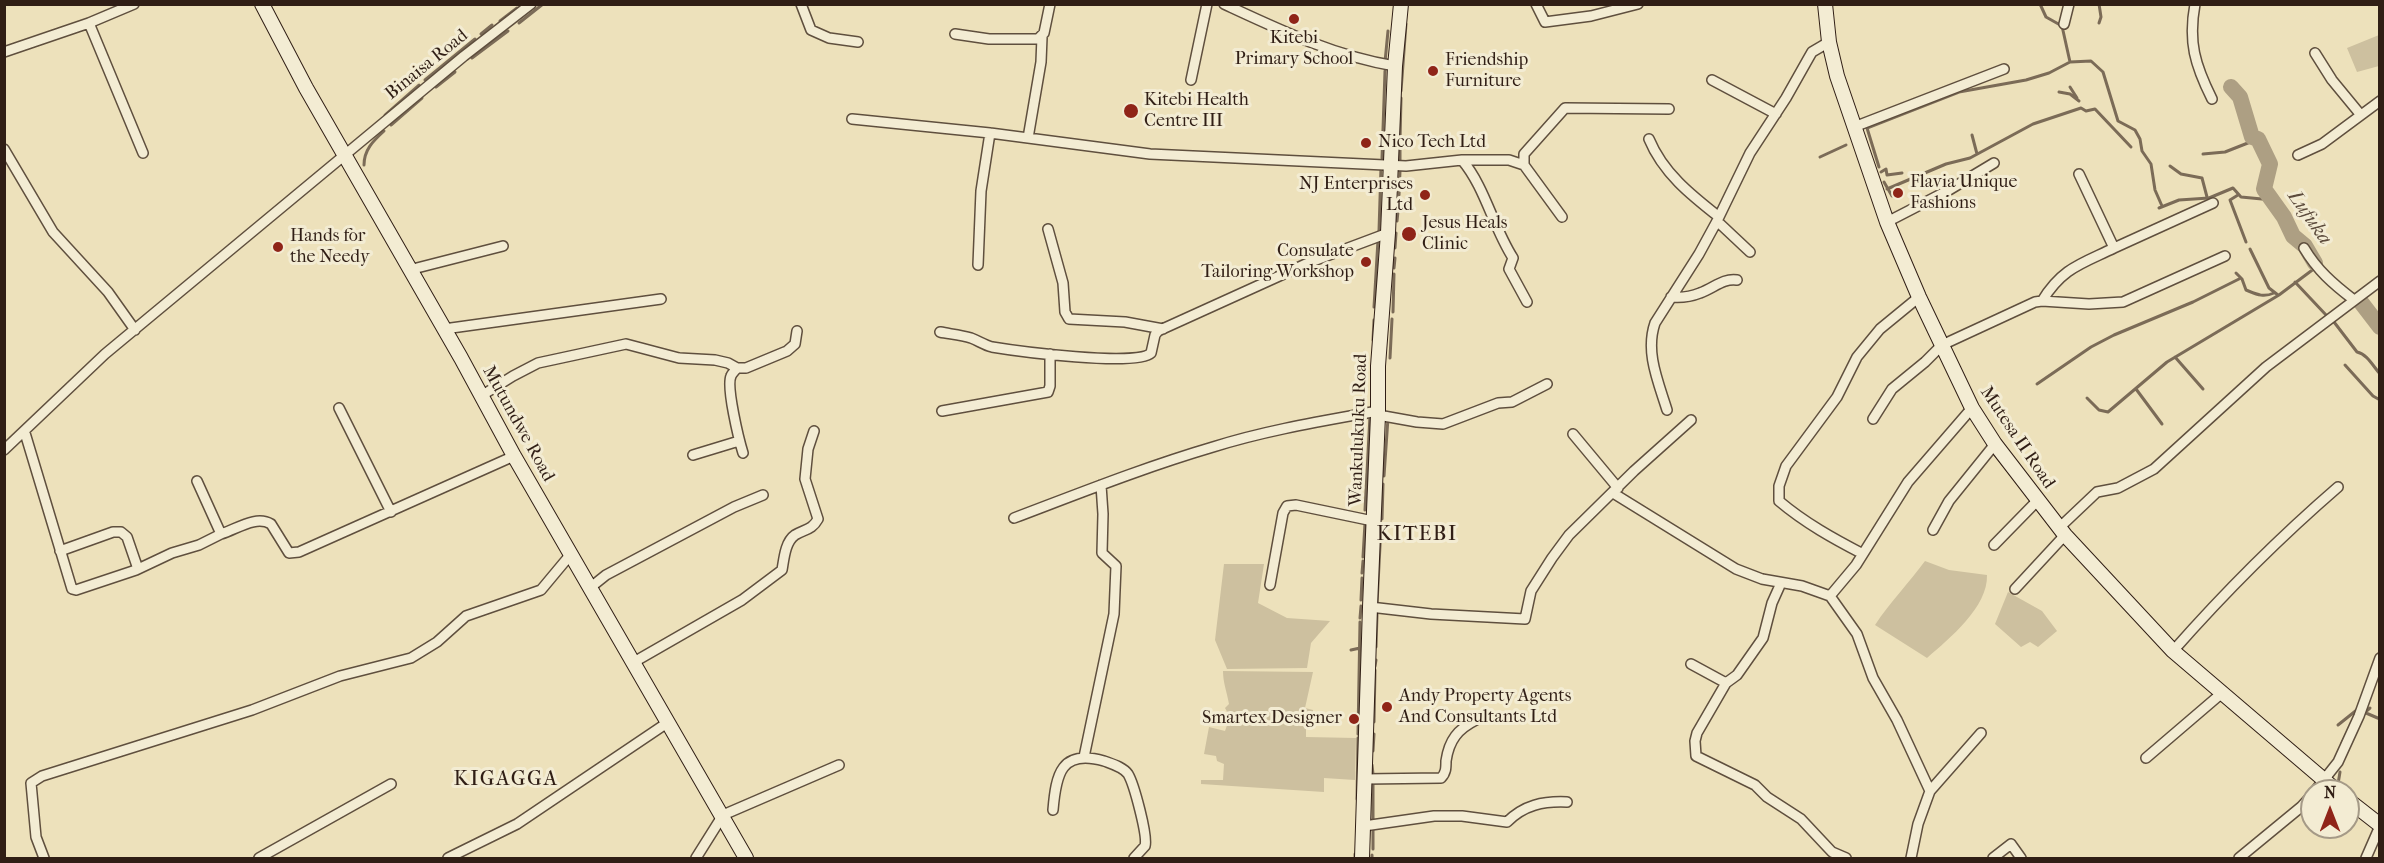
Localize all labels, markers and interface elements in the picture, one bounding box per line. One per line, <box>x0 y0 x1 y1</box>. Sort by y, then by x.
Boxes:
marker: Kitebi Primary School <box>1287 12 1301 26</box>
street label: Binaisa Road <box>381 25 473 105</box>
place label: Kitebi Primary School <box>1235 28 1353 70</box>
place label: Friendship Furniture <box>1445 50 1528 92</box>
marker: Friendship Furniture <box>1426 64 1440 78</box>
place label: Kitebi Health Centre III <box>1144 90 1249 132</box>
marker: Kitebi Health Centre III <box>1122 102 1140 120</box>
place label: Nico Tech Ltd <box>1378 132 1486 154</box>
marker: Nico Tech Ltd <box>1359 136 1373 150</box>
place label: Flavia Unique Fashions <box>1910 172 2017 214</box>
place label: NJ Enterprises Ltd <box>1299 174 1413 216</box>
marker: Flavia Unique Fashions <box>1891 186 1905 200</box>
water label: Lufuka <box>2282 186 2336 250</box>
marker: NJ Enterprises Ltd <box>1418 188 1432 202</box>
place label: Jesus Heals Clinic <box>1422 213 1508 256</box>
marker: Jesus Heals Clinic <box>1400 225 1418 243</box>
place label: Hands for the Needy <box>290 226 369 268</box>
marker: Hands for the Needy <box>271 240 285 254</box>
place label: Consulate Tailoring Workshop <box>1201 241 1354 284</box>
marker: Consulate Tailoring Workshop <box>1359 255 1373 269</box>
street label: Wankulukuku Road <box>1346 353 1372 507</box>
street label: Mutundwe Road <box>477 362 559 486</box>
street label: Mutesa II Road <box>1975 383 2059 493</box>
district label: KITEBI <box>1376 522 1458 548</box>
place label: Andy Property Agents And Consultants Ltd <box>1399 686 1571 728</box>
marker: Andy Property Agents And Consultants Ltd <box>1380 700 1394 714</box>
place label: Smartex Designer <box>1202 708 1342 730</box>
marker: Smartex Designer <box>1347 712 1361 726</box>
district label: KIGAGGA <box>453 767 559 793</box>
north arrow <box>2300 779 2360 839</box>
text: N <box>2324 783 2336 802</box>

